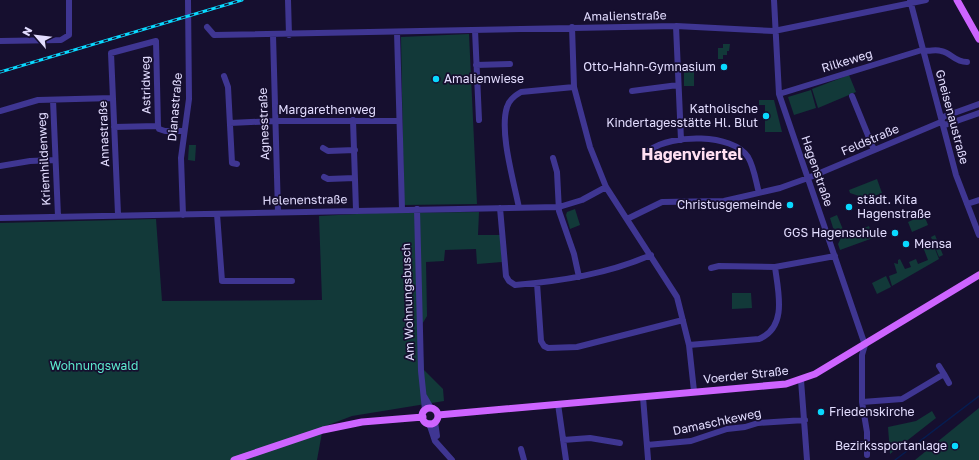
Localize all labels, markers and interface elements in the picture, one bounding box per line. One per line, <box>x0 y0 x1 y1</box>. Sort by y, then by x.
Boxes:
street label: Amalienstraße <box>583 7 667 24</box>
north arrow <box>16 16 56 56</box>
text: N <box>19 24 34 38</box>
street label: Rilkeweg <box>820 46 874 75</box>
street label: Astridweg <box>137 56 154 114</box>
place label: Otto-Hahn-Gymnasium <box>583 59 716 74</box>
marker: Otto-Hahn-Gymnasium <box>719 62 729 72</box>
street label: Gneisenaustraße <box>933 68 972 166</box>
place label: Amalienwiese <box>444 71 524 86</box>
street label: Dianastraße <box>164 72 185 142</box>
marker: Amalienwiese <box>431 74 441 84</box>
street label: Agnesstraße <box>255 88 272 160</box>
street label: Annastraße <box>95 101 112 167</box>
place label: Katholische Kindertagesstätte Hl. Blut <box>606 101 758 130</box>
street label: Margarethenweg <box>278 102 376 117</box>
marker: Katholische Kindertagesstätte Hl. Blut <box>761 111 771 121</box>
street label: Kriemhildenweg <box>34 112 53 206</box>
street label: Feldstraße <box>839 121 901 158</box>
street label: Hagenstraße <box>798 133 837 208</box>
district label: Hagenviertel <box>641 144 743 164</box>
street label: Helenenstraße <box>262 191 348 208</box>
place label: städt. Kita Hagenstraße <box>857 192 931 221</box>
place label: Christusgemeinde <box>677 197 782 212</box>
marker: Christusgemeinde <box>785 200 795 210</box>
marker: städt. Kita Hagenstraße <box>844 202 854 212</box>
place label: GGS Hagenschule <box>784 225 887 240</box>
marker: GGS Hagenschule <box>890 228 900 238</box>
place label: Mensa <box>914 236 952 251</box>
marker: Mensa <box>901 239 911 249</box>
street label: Am Wohnungsbusch <box>398 243 417 361</box>
park label: Wohnungswald <box>50 358 138 373</box>
street label: Voerder Straße <box>703 363 789 386</box>
place label: Friedenskirche <box>829 404 915 419</box>
street label: Damaschkeweg <box>671 405 763 438</box>
marker: Friedenskirche <box>816 407 826 417</box>
place label: Bezirkssportanlage <box>835 438 947 453</box>
marker: Bezirkssportanlage <box>950 441 960 451</box>

